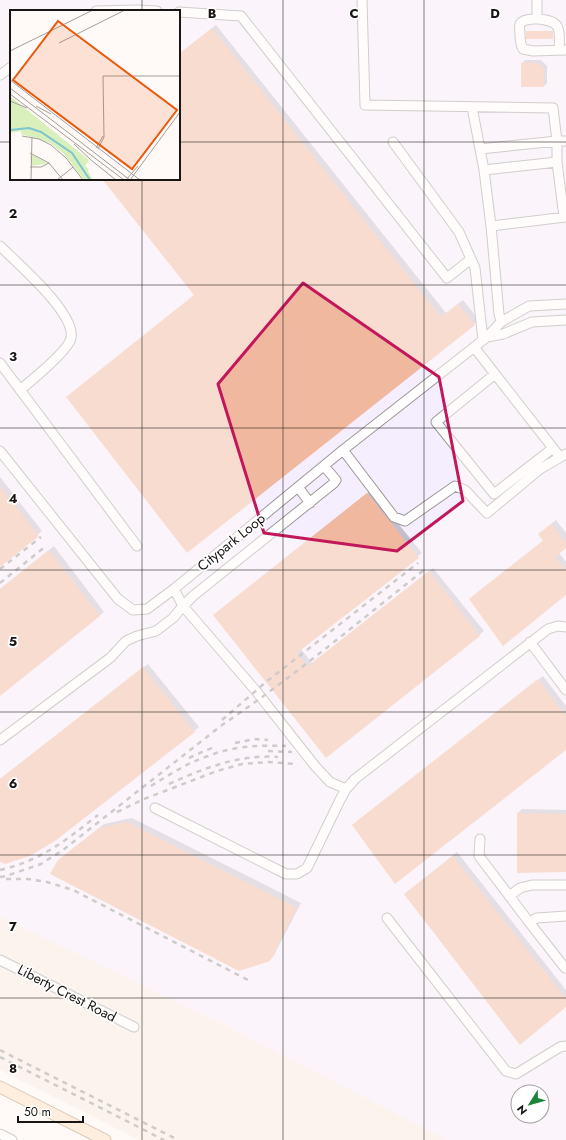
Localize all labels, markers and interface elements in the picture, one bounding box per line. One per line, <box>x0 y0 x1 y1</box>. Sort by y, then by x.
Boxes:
text: B <box>208 4 217 23</box>
text: C <box>349 4 359 23</box>
text: D <box>490 4 500 23</box>
inset map <box>10 10 180 180</box>
text: 2 <box>9 204 17 223</box>
text: 3 <box>9 347 17 366</box>
text: 4 <box>8 489 18 508</box>
street label: Citypark Loop <box>193 508 269 576</box>
text: 5 <box>9 632 17 651</box>
text: 6 <box>9 774 18 793</box>
text: 7 <box>9 917 17 936</box>
street label: Liberty Crest Road <box>14 959 120 1027</box>
text: 8 <box>9 1059 17 1078</box>
north arrow <box>510 1084 550 1124</box>
scale bar <box>18 1098 83 1124</box>
text: N <box>513 1102 531 1118</box>
text: 50 m <box>24 1103 51 1121</box>

